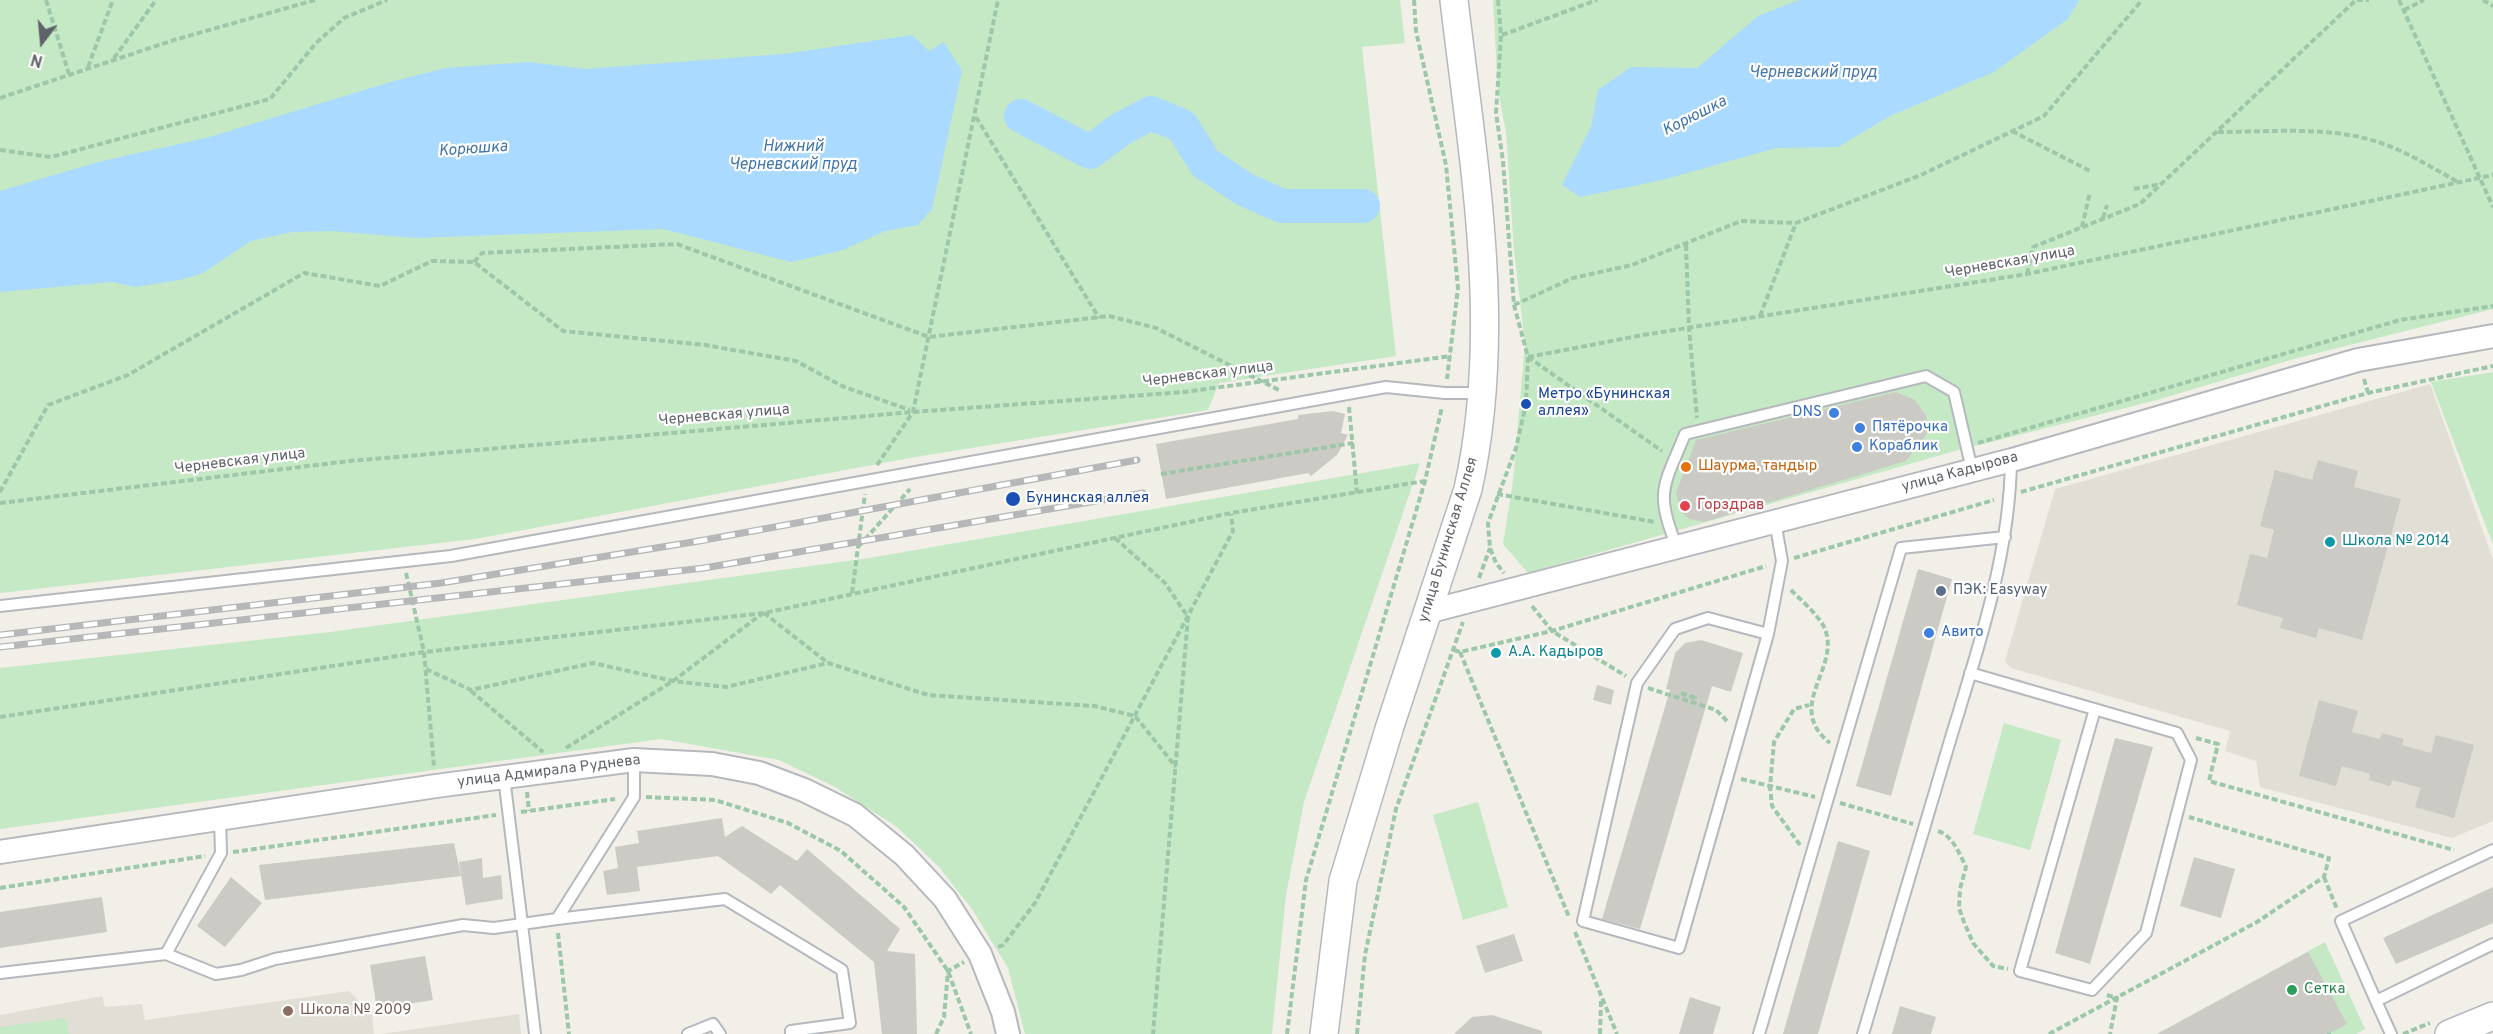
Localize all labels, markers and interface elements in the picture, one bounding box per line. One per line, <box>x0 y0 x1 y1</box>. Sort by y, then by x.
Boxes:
north arrow <box>12 12 72 72</box>
text: N <box>29 48 45 71</box>
water label: Черневский пруд <box>1749 64 1877 84</box>
water label: Корюшка <box>1660 93 1730 141</box>
water label: Корюшка <box>438 138 508 162</box>
water label: Нижний Черневский пруд <box>729 138 857 176</box>
street label: Черневская улица <box>1944 243 2076 283</box>
street label: Черневская улица <box>1142 358 1274 392</box>
place label: Метро «Бунинская аллея» <box>1538 386 1670 421</box>
marker: Метро «Бунинская аллея» <box>1519 397 1533 411</box>
street label: Черневская улица <box>658 401 790 431</box>
place label: DNS <box>1792 404 1822 422</box>
marker: DNS <box>1827 406 1841 420</box>
place label: Пятёрочка <box>1872 419 1948 437</box>
marker: Пятёрочка <box>1853 421 1867 435</box>
place label: Кораблик <box>1869 438 1939 456</box>
marker: Кораблик <box>1850 440 1864 454</box>
street label: Черневская улица <box>174 445 306 479</box>
street label: улица Кадырова <box>1900 449 2020 497</box>
street label: улица Бунинская Аллея <box>1415 455 1483 625</box>
place label: Шаурма, тандыр <box>1698 458 1817 476</box>
marker: Шаурма, тандыр <box>1679 460 1693 474</box>
marker: Бунинская аллея <box>1004 490 1022 508</box>
place label: Бунинская аллея <box>1026 490 1149 508</box>
place label: Горздрав <box>1697 497 1764 515</box>
marker: Горздрав <box>1678 499 1692 513</box>
place label: Школа № 2014 <box>2342 533 2450 551</box>
marker: Школа № 2014 <box>2323 535 2337 549</box>
place label: ПЭК: Easyway <box>1953 582 2047 600</box>
marker: ПЭК: Easyway <box>1934 584 1948 598</box>
place label: Авито <box>1941 624 1984 642</box>
marker: Авито <box>1922 626 1936 640</box>
place label: А.А. Кадыров <box>1508 644 1604 662</box>
marker: А.А. Кадыров <box>1489 646 1503 660</box>
street label: улица Адмирала Руднева <box>456 752 642 792</box>
place label: Сетка <box>2304 981 2345 999</box>
marker: Сетка <box>2285 983 2299 997</box>
place label: Школа № 2009 <box>300 1002 412 1020</box>
marker: Школа № 2009 <box>281 1004 295 1018</box>

